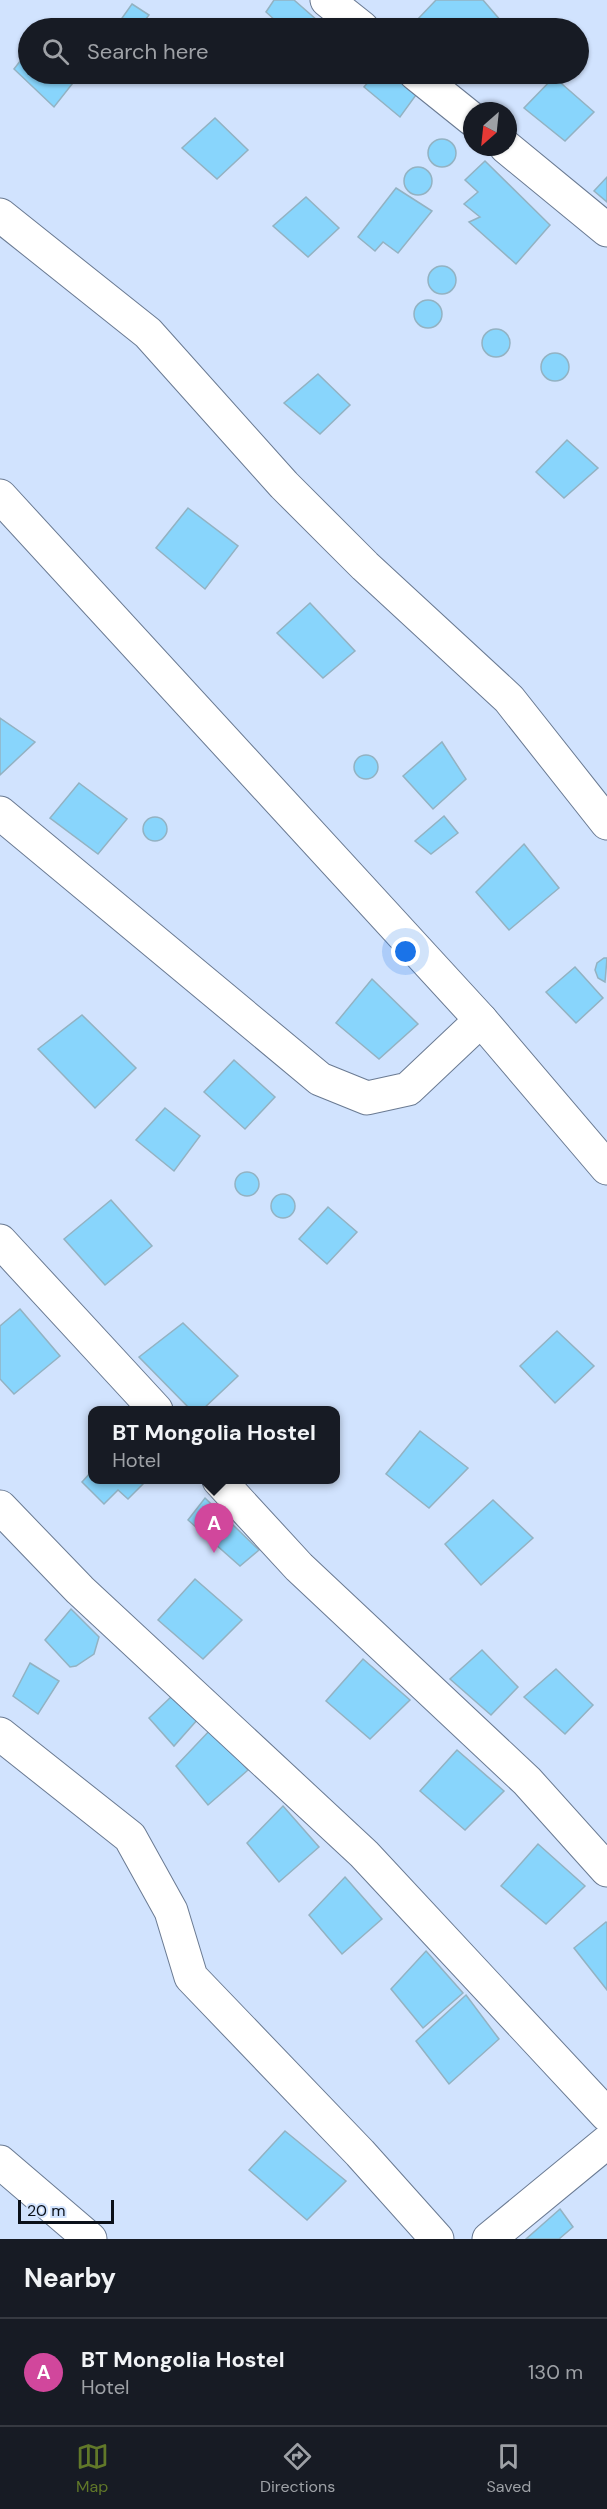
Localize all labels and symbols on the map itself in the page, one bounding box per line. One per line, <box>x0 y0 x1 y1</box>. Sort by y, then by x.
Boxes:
north arrow <box>463 102 517 156</box>
your location <box>391 937 420 966</box>
pin: A <box>194 1504 234 1553</box>
scale bar <box>18 2197 114 2224</box>

